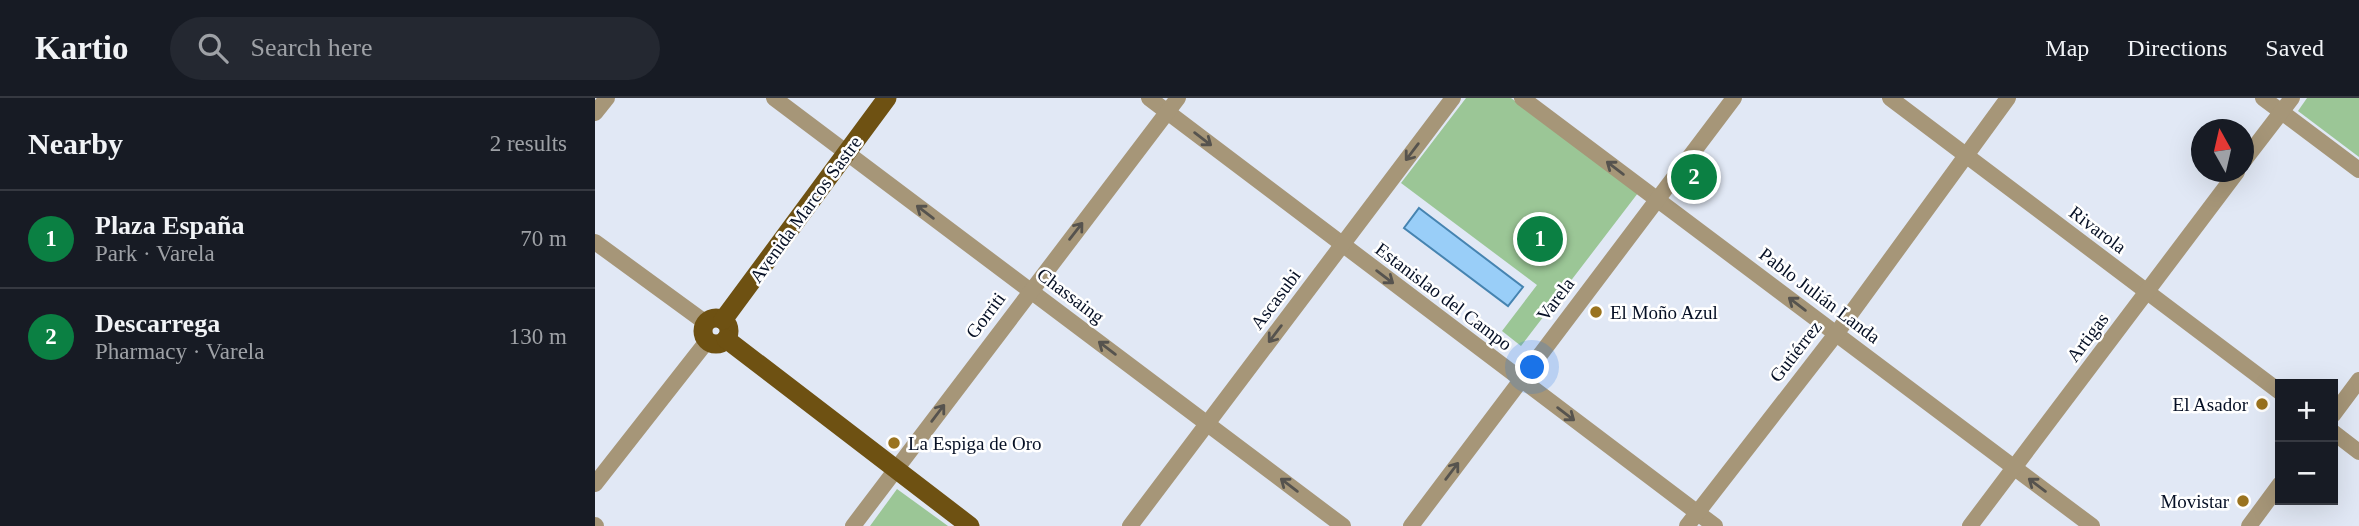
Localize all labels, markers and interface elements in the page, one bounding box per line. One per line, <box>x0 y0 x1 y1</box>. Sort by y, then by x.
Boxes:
search box <box>170 17 660 80</box>
icon: search <box>194 29 232 67</box>
text: Kartio <box>35 30 128 66</box>
text: Search here <box>250 33 372 62</box>
text: Map <box>2045 35 2089 61</box>
text: Directions <box>2127 35 2227 61</box>
text: Saved <box>2265 35 2324 61</box>
north arrow <box>2191 119 2254 182</box>
text: Nearby <box>28 127 123 160</box>
text: 2 results <box>490 131 567 156</box>
street label: Avenida Marcos Sastre <box>745 132 866 287</box>
one-way arrow <box>1194 132 1212 147</box>
one-way arrow <box>1404 143 1419 161</box>
pin: 2 <box>1671 151 1717 203</box>
one-way arrow <box>1606 160 1625 175</box>
street label: Rivarola <box>2065 201 2131 258</box>
one-way arrow <box>916 204 935 219</box>
text: Plaza España <box>95 211 245 240</box>
pin: 1 <box>1517 213 1563 265</box>
one-way arrow <box>1068 223 1083 241</box>
text: 1 <box>45 226 57 251</box>
text: 70 m <box>520 226 567 251</box>
street label: Estanislao del Campo <box>1371 238 1516 355</box>
text: Park · Varela <box>95 241 215 266</box>
street label: Pablo Julián Landa <box>1755 243 1885 348</box>
street label: Chassaing <box>1033 264 1109 328</box>
street label: Ascasubi <box>1246 265 1305 333</box>
one-way arrow <box>1375 269 1394 284</box>
street label: Varela <box>1532 273 1579 325</box>
street label: Gorriti <box>961 288 1009 342</box>
one-way arrow <box>1788 297 1807 312</box>
place label: El Moño Azul <box>1610 302 1718 323</box>
marker: El Moño Azul <box>1588 304 1604 320</box>
text: Descarrega <box>95 309 220 338</box>
street label: Artigas <box>2062 309 2113 366</box>
street label: Gutiérrez <box>1765 317 1826 386</box>
text: 2 <box>45 324 57 349</box>
text: 130 m <box>509 324 567 349</box>
one-way arrow <box>1268 324 1282 343</box>
text: Pharmacy · Varela <box>95 339 264 364</box>
one-way arrow <box>1098 341 1117 356</box>
your location <box>1515 350 1549 384</box>
map controls <box>2275 379 2338 505</box>
button: + <box>2275 379 2338 442</box>
place label: El Asador <box>2173 394 2249 415</box>
marker: El Asador <box>2254 396 2270 412</box>
one-way arrow <box>930 403 945 422</box>
one-way arrow <box>1556 407 1575 421</box>
place label: La Espiga de Oro <box>908 433 1041 454</box>
marker: La Espiga de Oro <box>886 435 902 451</box>
button: − <box>2275 442 2338 505</box>
one-way arrow <box>1444 462 1459 481</box>
one-way arrow <box>1279 478 1298 493</box>
one-way arrow <box>2028 478 2047 493</box>
place label: Movistar <box>2160 491 2230 512</box>
marker: Movistar <box>2235 493 2251 509</box>

